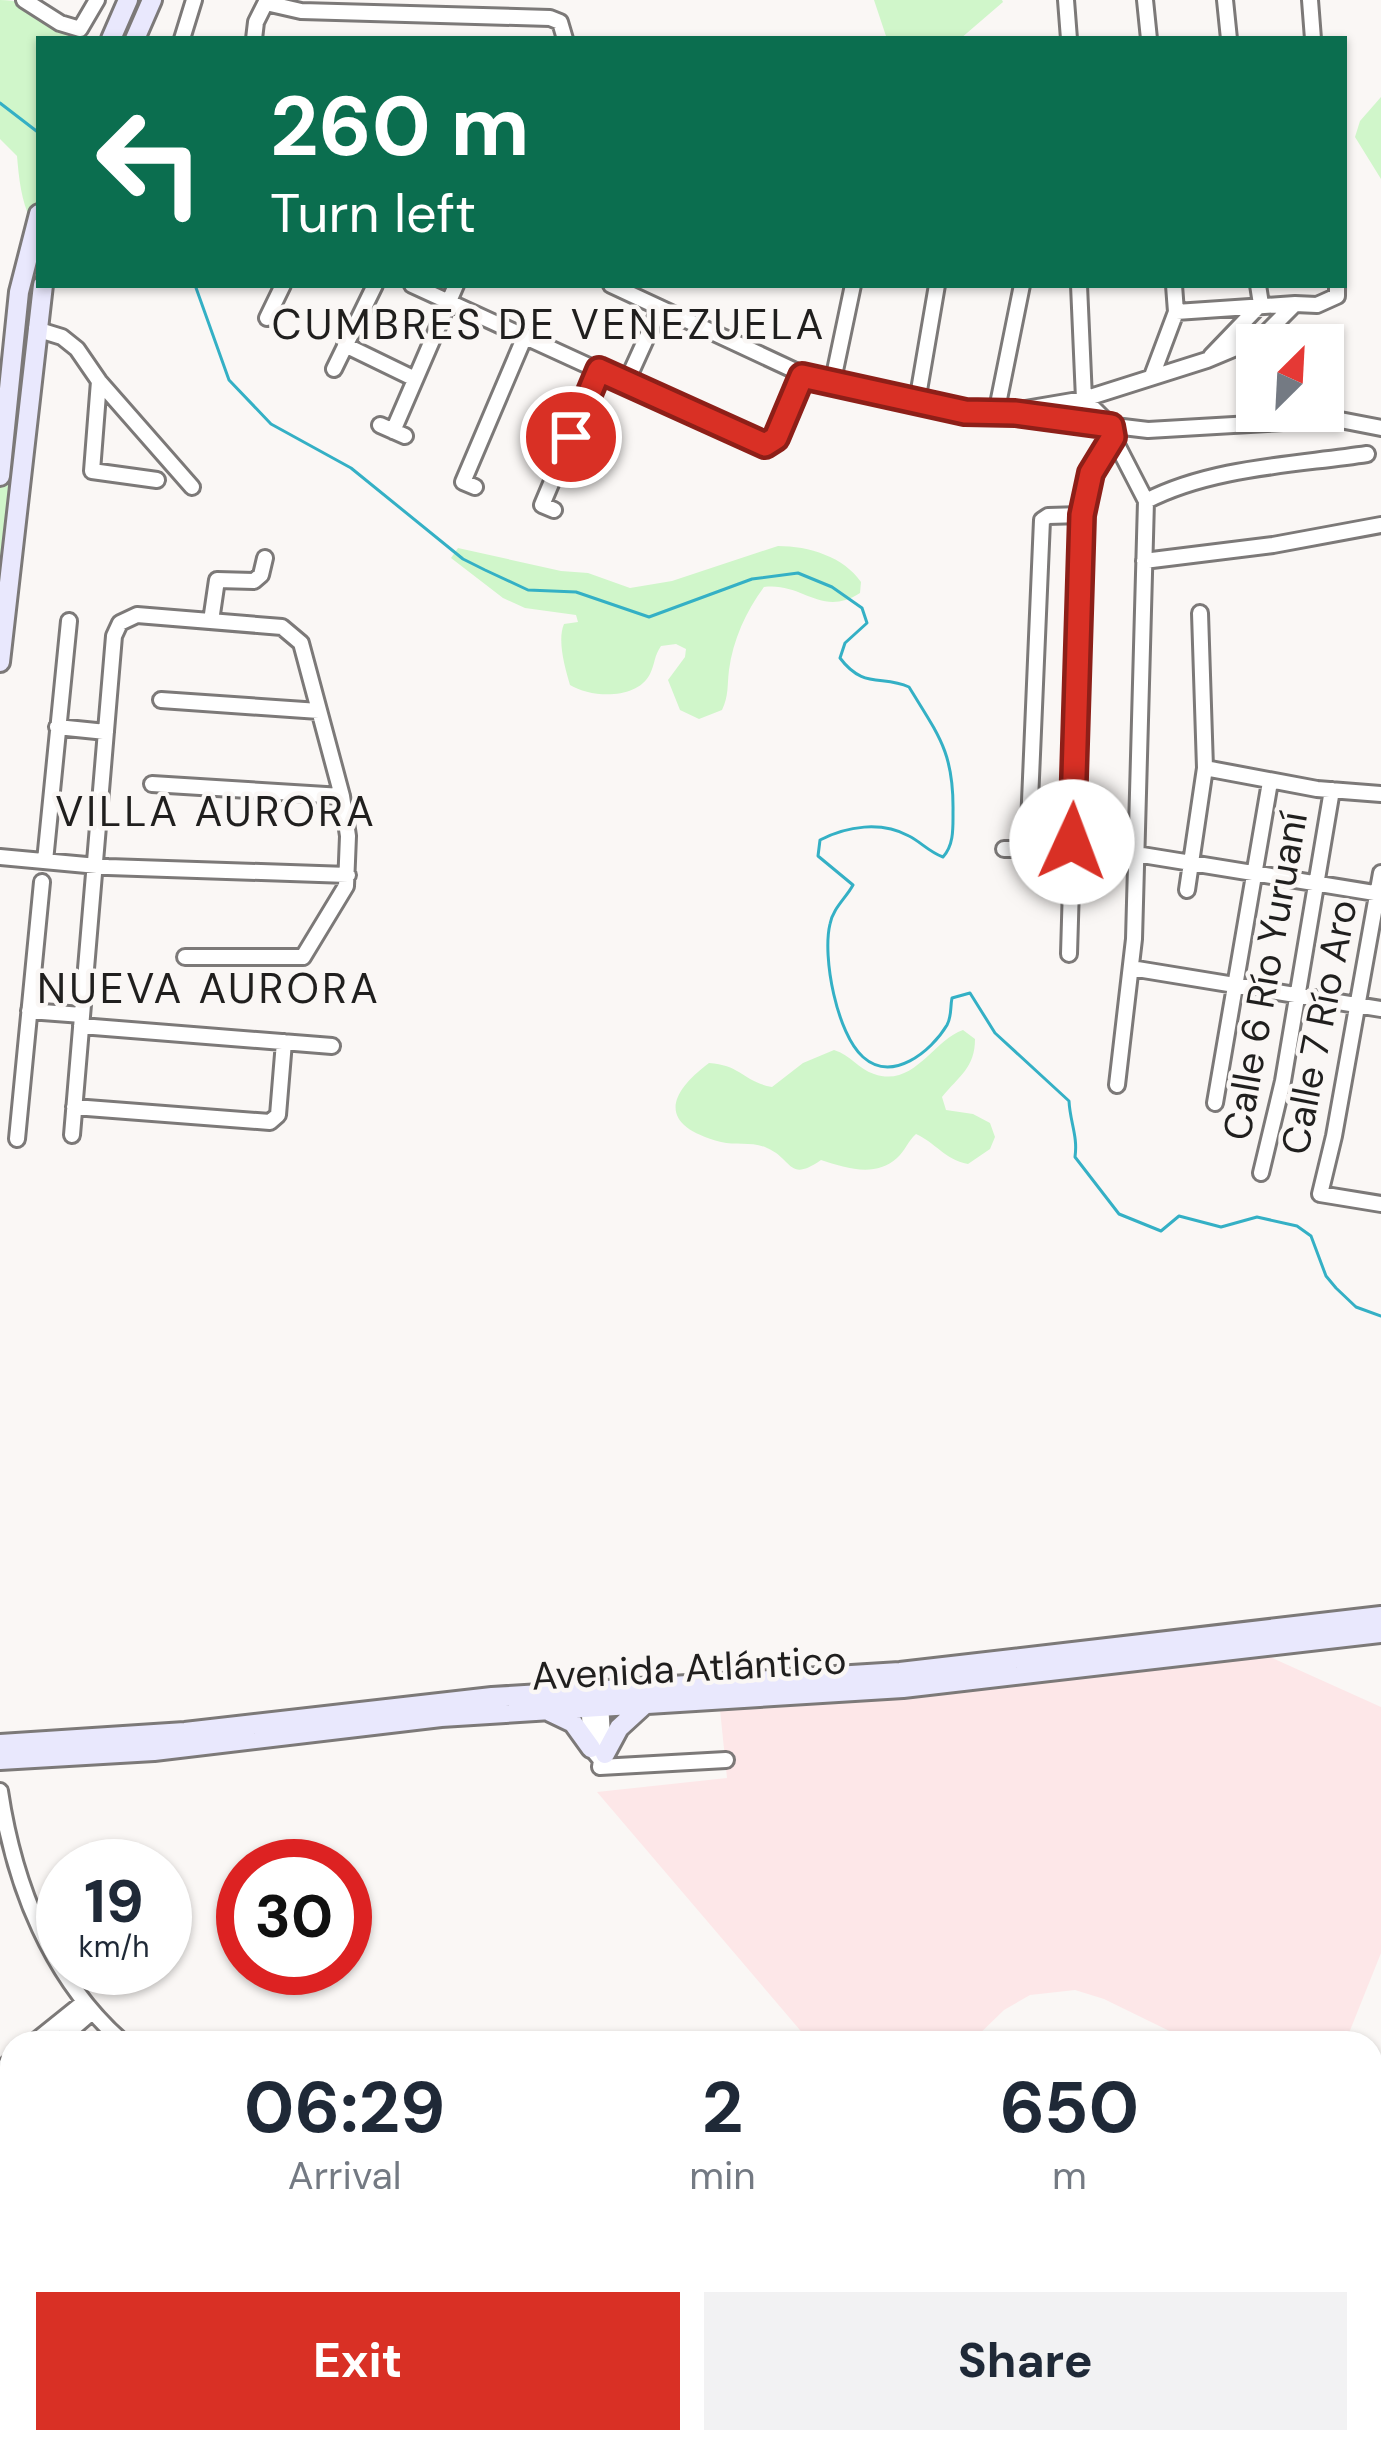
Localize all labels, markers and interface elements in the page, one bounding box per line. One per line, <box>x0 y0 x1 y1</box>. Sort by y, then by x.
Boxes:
text: 260 m <box>270 72 530 181</box>
icon: left <box>72 84 228 240</box>
text: Turn left <box>270 178 476 249</box>
district label: CUMBRES DE VENEZUELA <box>272 297 826 352</box>
north arrow <box>1236 324 1344 432</box>
map controls <box>1236 324 1344 432</box>
pin <box>520 386 622 488</box>
icon: arrive <box>538 404 604 470</box>
position arrow <box>1009 779 1135 905</box>
district label: VILLA AURORA <box>55 784 377 839</box>
street label: Calle 6 Río Yuruaní <box>1211 808 1319 1144</box>
street label: Calle 7 Río Aro <box>1269 895 1369 1159</box>
district label: NUEVA AURORA <box>37 961 381 1016</box>
street label: Avenida Atlántico <box>530 1634 848 1702</box>
speed limit sign: 30 <box>216 1839 372 1995</box>
text: 19 <box>84 1862 144 1941</box>
text: km/h <box>79 1927 149 1966</box>
text: 06:29 <box>244 2061 445 2154</box>
text: 2 <box>702 2061 743 2154</box>
text: 650 <box>999 2061 1139 2154</box>
text: Arrival <box>288 2150 401 2201</box>
text: min <box>689 2150 756 2201</box>
text: m <box>1052 2150 1087 2201</box>
button: Exit <box>36 2292 680 2430</box>
button: Share <box>704 2292 1347 2430</box>

